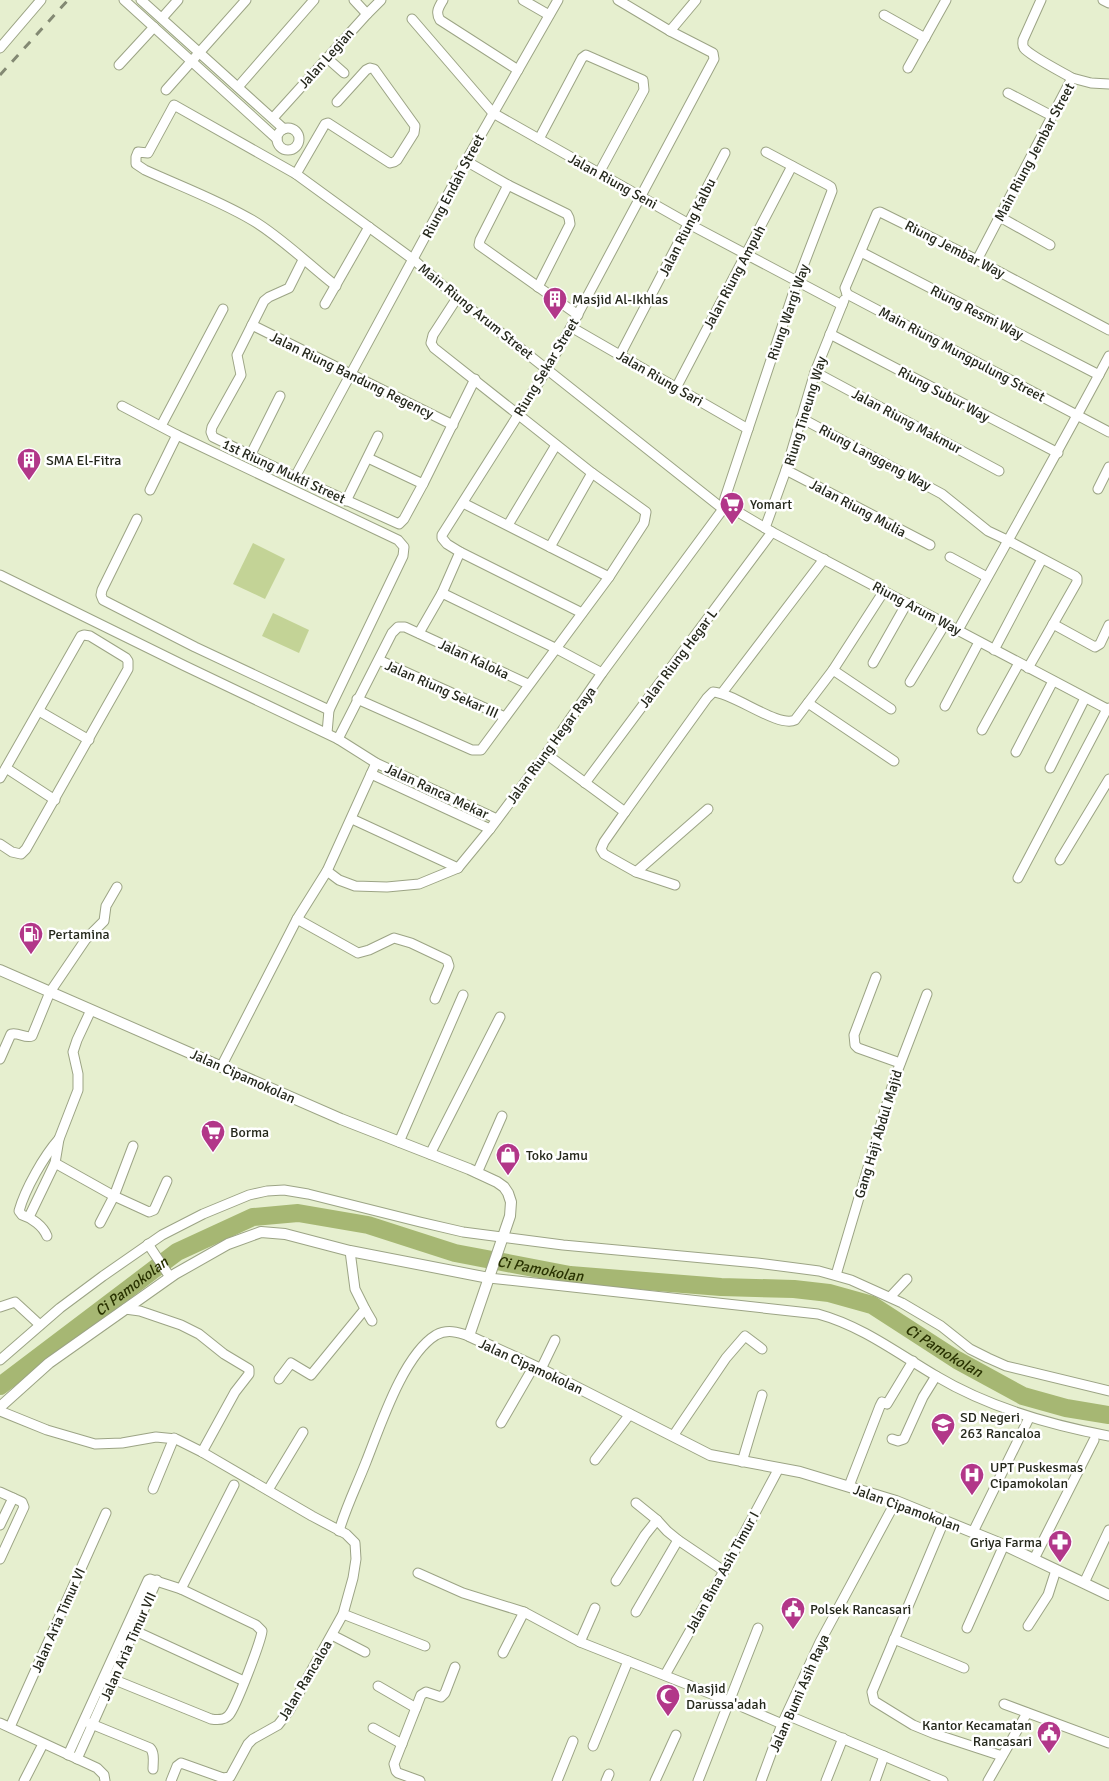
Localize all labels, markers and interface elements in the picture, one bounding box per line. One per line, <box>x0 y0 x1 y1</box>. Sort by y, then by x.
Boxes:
street label: Jalan Legian <box>295 25 358 92</box>
street label: Main Riung Jembar Street <box>991 80 1078 224</box>
street label: Riung Endah Street <box>419 131 488 241</box>
street label: Jalan Riung Seni <box>565 150 660 213</box>
street label: Jalan Riung Kalbu <box>655 175 719 279</box>
street label: Riung Jembar Way <box>902 217 1008 282</box>
street label: Jalan Riung Ampuh <box>700 222 769 332</box>
street label: Main Riung Arum Street <box>415 260 537 363</box>
street label: Riung Wargi Way <box>764 261 813 362</box>
street label: Riung Resmi Way <box>927 282 1027 343</box>
building icon: Masjid Al-Ikhlas <box>542 286 568 320</box>
place label: Masjid Al-Ikhlas <box>572 291 668 308</box>
street label: Main Riung Mungpulung Street <box>876 303 1048 406</box>
street label: Riung Sekar Street <box>510 315 582 419</box>
street label: Jalan Riung Bandung Regency <box>267 328 437 423</box>
street label: Jalan Riung Sari <box>614 347 706 410</box>
street label: Riung Tineung Way <box>781 354 830 468</box>
street label: Riung Subur Way <box>895 363 993 426</box>
street label: Jalan Riung Makmur <box>849 385 965 458</box>
street label: Riung Langgeng Way <box>816 421 934 494</box>
street label: 1st Riung Mukti Street <box>219 435 348 508</box>
building icon: SMA El-Fitra <box>16 447 42 481</box>
place label: SMA El-Fitra <box>46 452 121 469</box>
street label: Jalan Riung Mulia <box>807 476 909 541</box>
supermarket icon: Yomart <box>719 491 745 525</box>
place label: Yomart <box>750 496 792 513</box>
street label: Riung Arum Way <box>869 578 965 639</box>
street label: Jalan Riung Hegar L <box>636 606 721 711</box>
street label: Jalan Kaloka <box>436 636 512 683</box>
street label: Jalan Riung Sekar III <box>382 657 501 722</box>
street label: Jalan Riung Hegar Raya <box>503 683 600 807</box>
street label: Jalan Ranca Mekar <box>382 760 492 823</box>
fuel station icon: Pertamina <box>18 921 44 955</box>
place label: Pertamina <box>48 926 110 943</box>
street label: Jalan Cipamokolan <box>188 1046 298 1107</box>
street label: Gang Haji Abdul Majid <box>851 1068 906 1200</box>
supermarket icon: Borma <box>200 1119 226 1153</box>
place label: Borma <box>230 1124 269 1141</box>
shop icon: Toko Jamu <box>495 1142 521 1176</box>
place label: Toko Jamu <box>526 1147 588 1164</box>
water label: Ci Pamokolan <box>91 1252 172 1320</box>
water label: Ci Pamokolan <box>496 1252 585 1285</box>
water label: Ci Pamokolan <box>902 1320 986 1382</box>
street label: Jalan Cipamokolan <box>476 1335 586 1398</box>
place label: SD Negeri 263 Rancaloa <box>960 1409 1041 1442</box>
school or university icon: SD Negeri 263 Rancaloa <box>930 1412 956 1446</box>
place label: UPT Puskesmas Cipamokolan <box>990 1459 1083 1492</box>
hospital icon: UPT Puskesmas Cipamokolan <box>959 1462 985 1496</box>
street label: Jalan Cipamokolan <box>851 1481 963 1536</box>
street label: Jalan Bina Asih Timur I <box>682 1509 763 1636</box>
pharmacy icon: Griya Farma <box>1047 1529 1073 1563</box>
place label: Griya Farma <box>970 1534 1042 1551</box>
street label: Jalan Aria Timur VI <box>28 1565 89 1675</box>
street label: Jalan Aria Timur VII <box>97 1589 160 1703</box>
public building icon: Polsek Rancasari <box>780 1596 806 1630</box>
place label: Polsek Rancasari <box>810 1601 911 1618</box>
street label: Jalan Bumi Asih Raya <box>766 1632 833 1755</box>
street label: Jalan Rancaloa <box>275 1637 336 1723</box>
place label: Masjid Darussa'adah <box>686 1680 766 1713</box>
mosque icon: Masjid Darussa'adah <box>655 1683 681 1717</box>
place label: Kantor Kecamatan Rancasari <box>922 1717 1032 1750</box>
public building icon: Kantor Kecamatan Rancasari <box>1036 1720 1062 1754</box>

